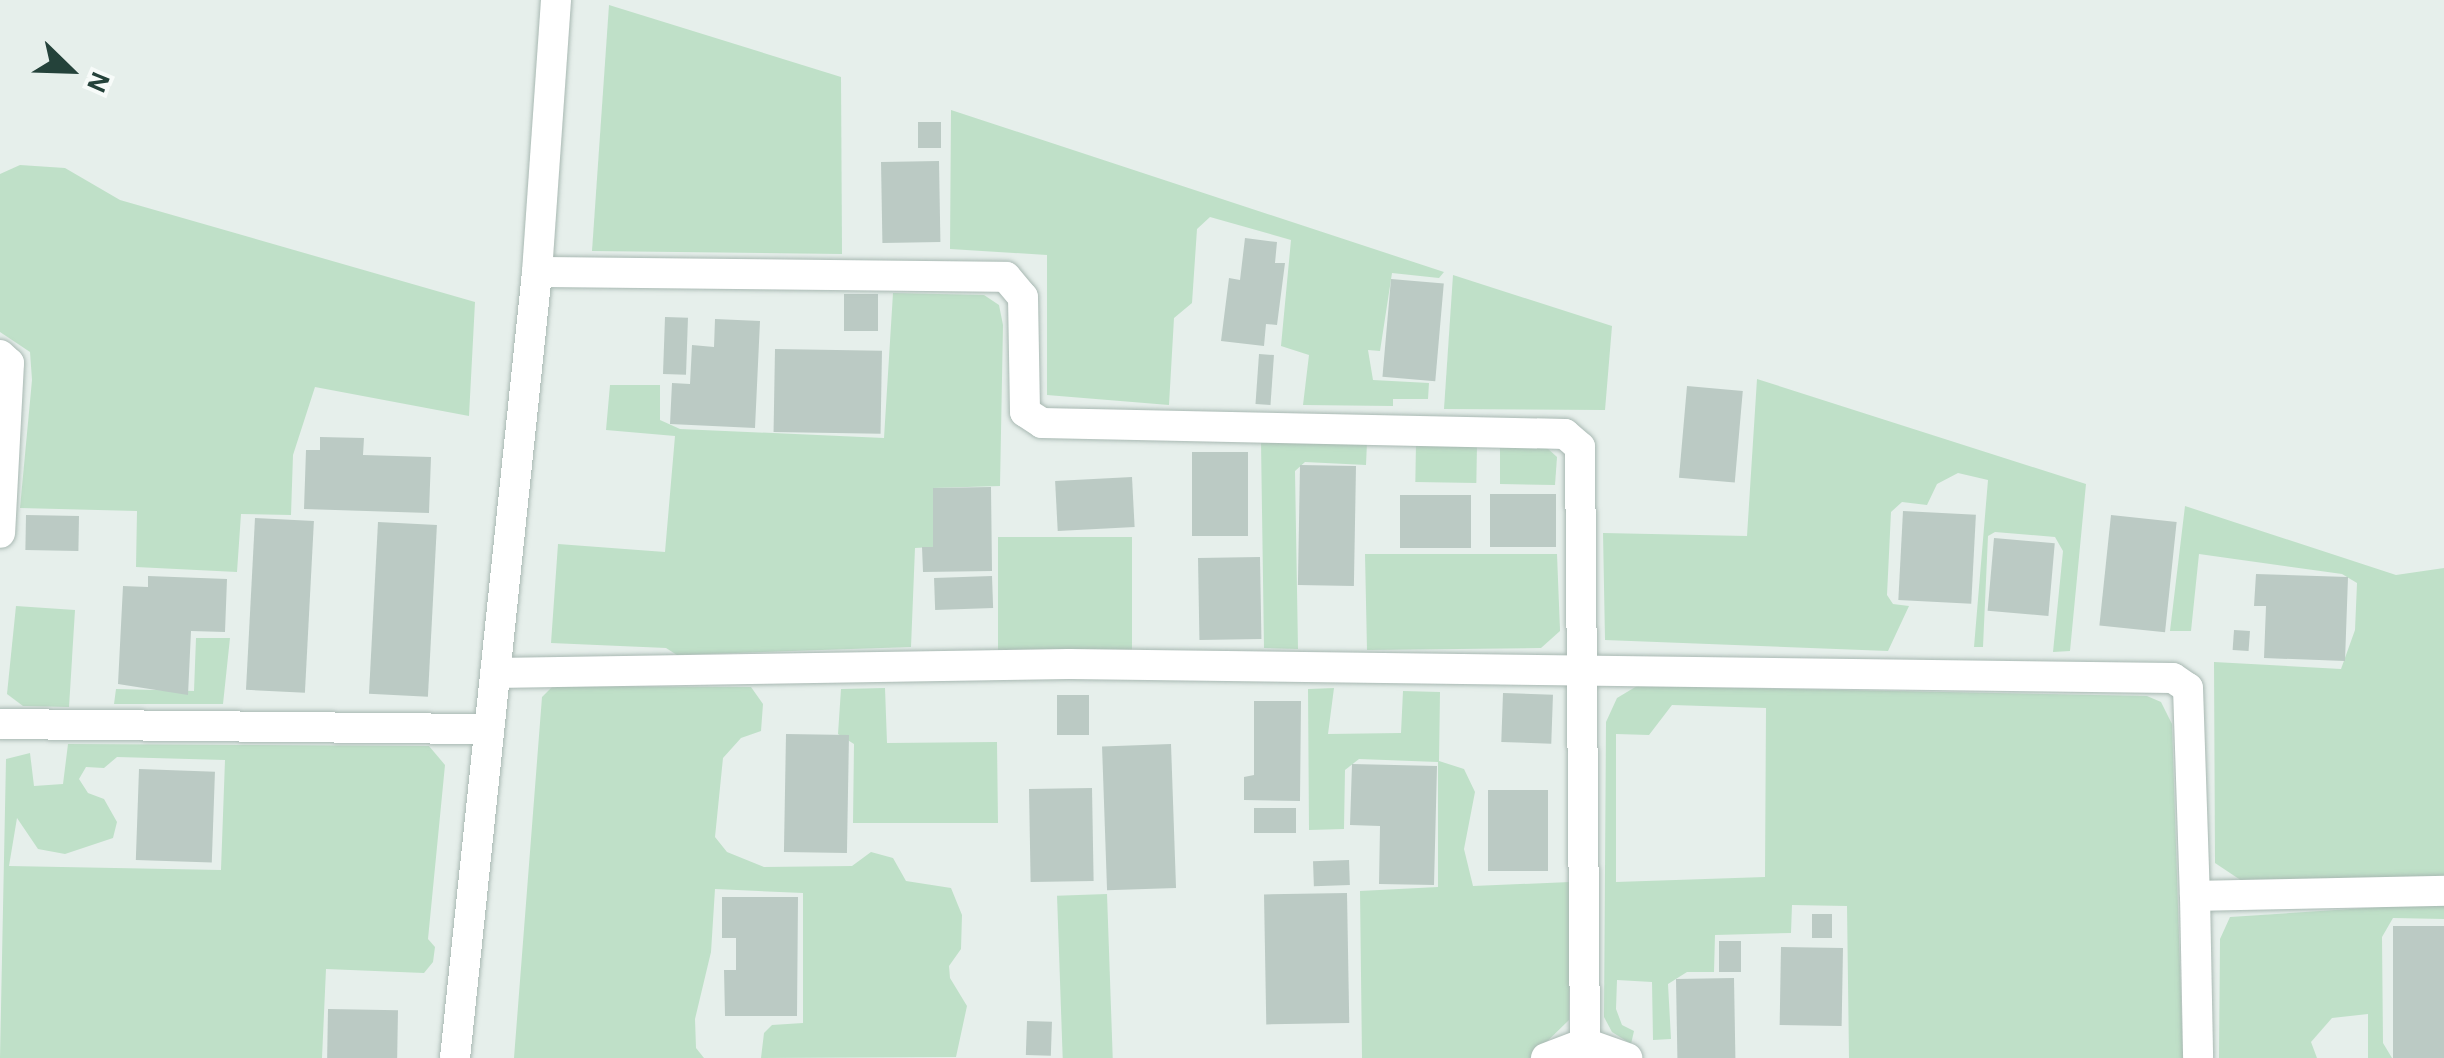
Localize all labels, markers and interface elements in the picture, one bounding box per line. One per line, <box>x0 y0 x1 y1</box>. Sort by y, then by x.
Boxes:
north arrow <box>20 20 120 120</box>
text: N <box>81 67 114 96</box>

